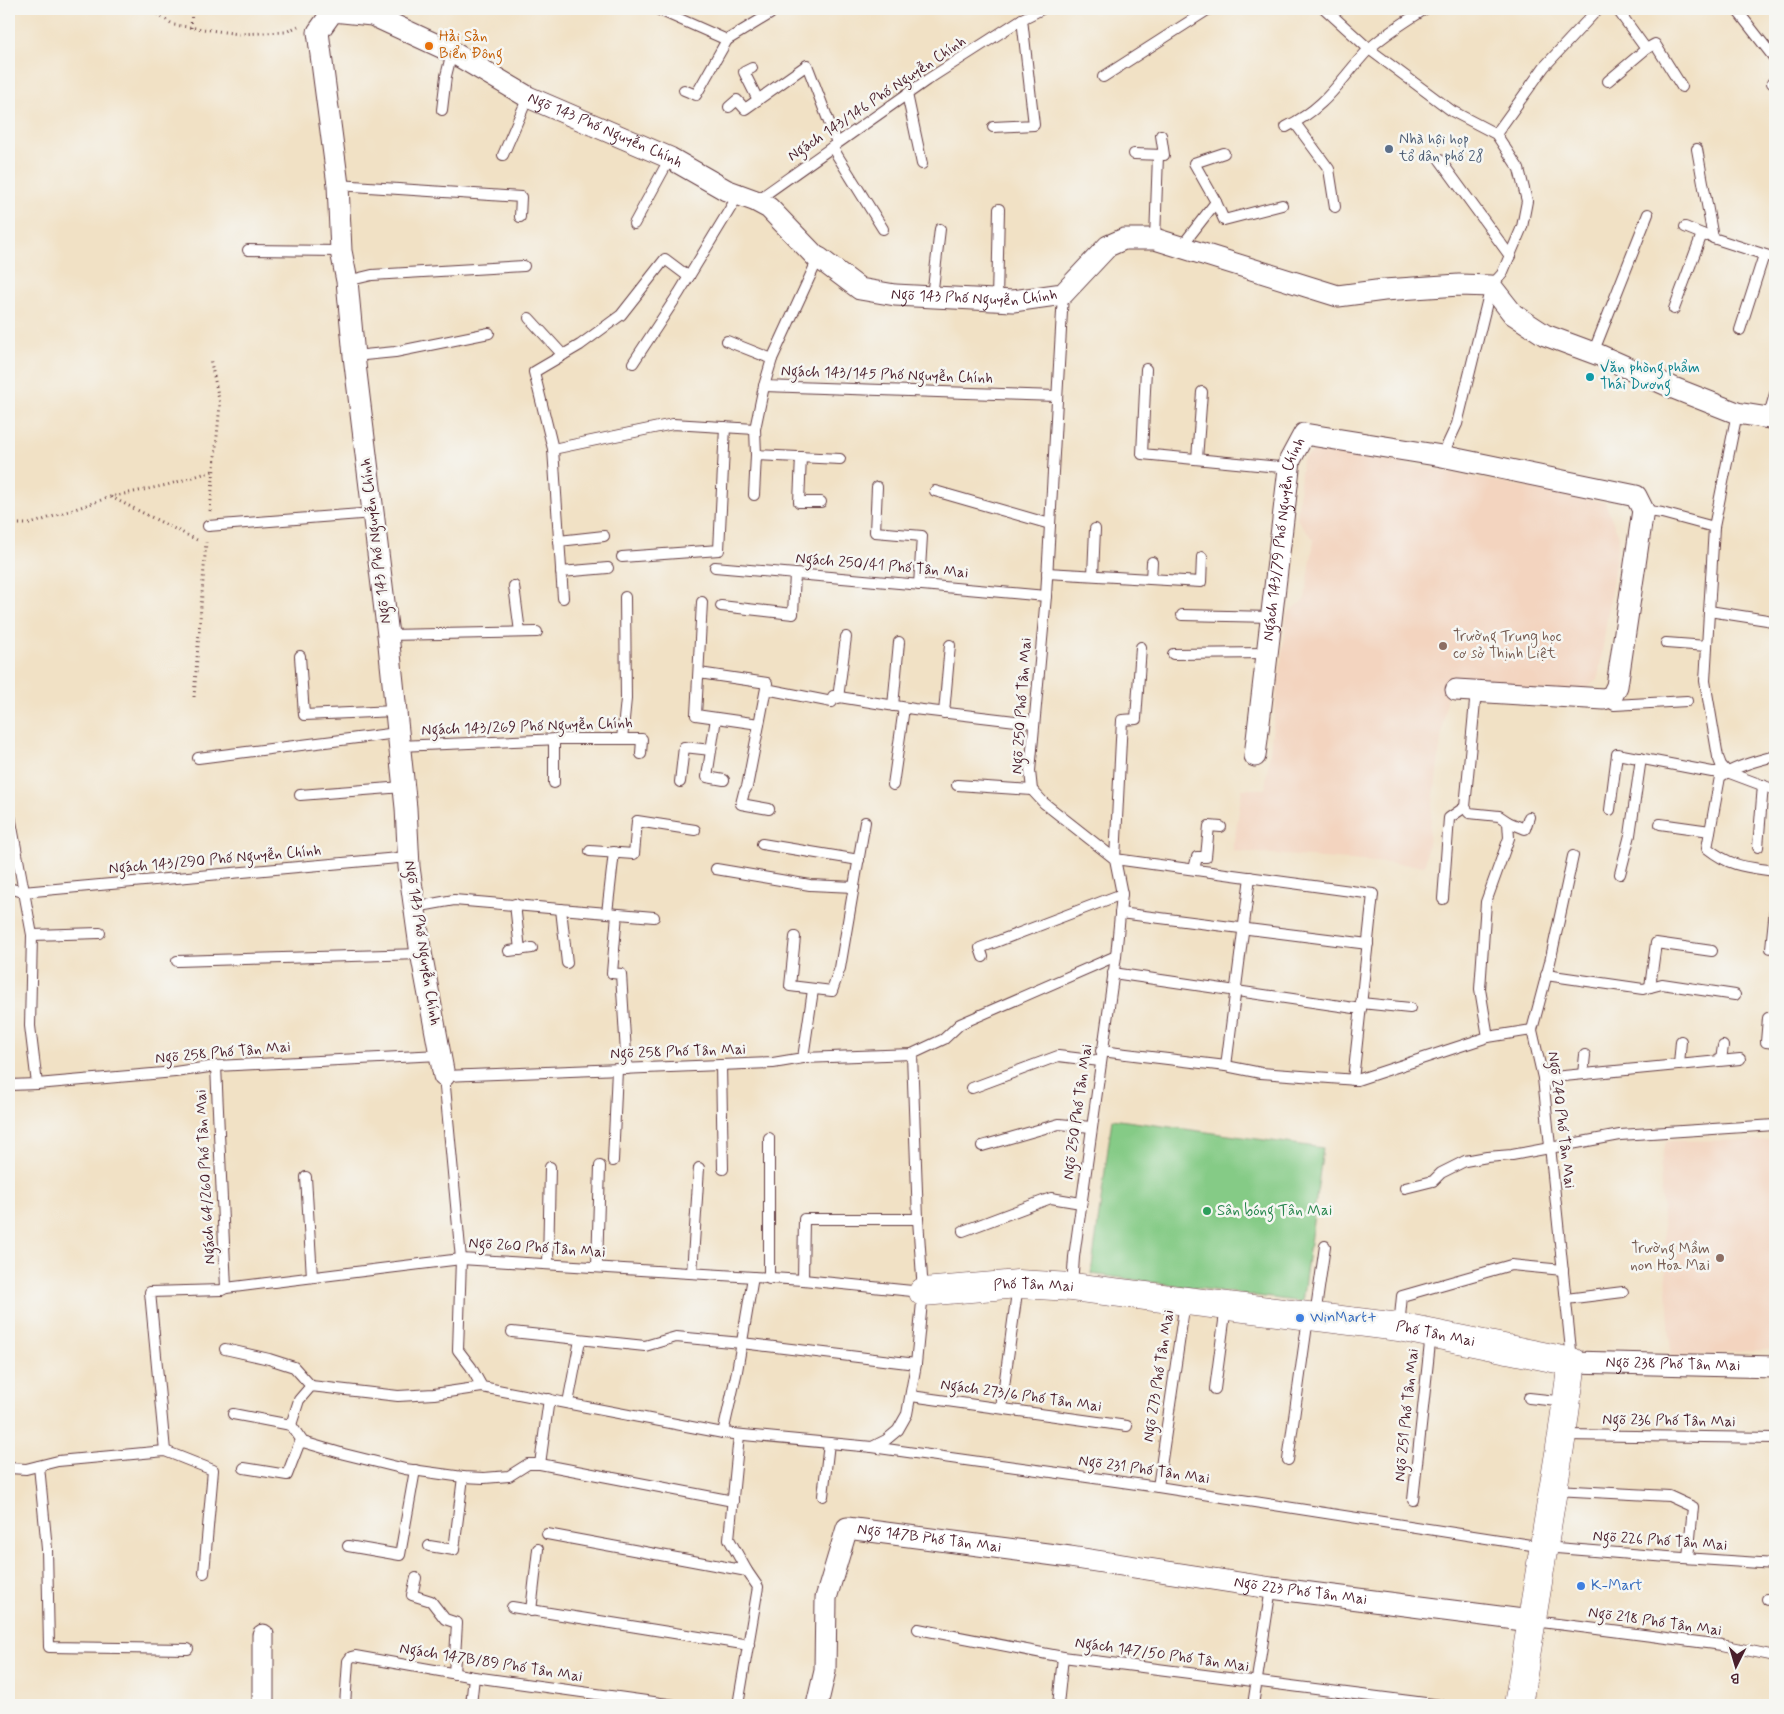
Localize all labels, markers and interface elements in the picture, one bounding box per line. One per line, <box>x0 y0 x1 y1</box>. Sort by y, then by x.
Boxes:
place label: Hải Sản Biển Đông <box>439 27 503 65</box>
street label: Ngách 143/146 Phố Nguyễn Chính <box>784 32 971 167</box>
marker: Hải Sản Biển Đông <box>423 40 435 52</box>
street label: Ngõ 143 Phố Nguyễn Chính <box>525 88 686 173</box>
place label: Nhà hội họp tổ dân phố 28 <box>1398 130 1484 167</box>
marker: Nhà hội họp tổ dân phố 28 <box>1383 143 1395 155</box>
street label: Ngõ 143 Phố Nguyễn Chính <box>890 285 1059 311</box>
place label: Văn phòng phẩm Thái Dương <box>1600 358 1700 396</box>
street label: Ngách 143/145 Phố Nguyễn Chính <box>781 361 994 390</box>
marker: Văn phòng phẩm Thái Dương <box>1584 371 1596 383</box>
street label: Ngách 143/79 Phố Nguyễn Chính <box>1259 434 1310 642</box>
street label: Ngõ 143 Phố Nguyễn Chính <box>356 457 397 625</box>
street label: Ngách 250/41 Phố Tân Mai <box>795 548 969 585</box>
place label: Trường Trung học cơ sở Thịnh Liệt <box>1453 627 1562 664</box>
street label: Ngõ 250 Phố Tân Mai <box>1007 637 1038 775</box>
marker: Trường Trung học cơ sở Thịnh Liệt <box>1437 640 1449 652</box>
street label: Ngách 143/269 Phố Nguyễn Chính <box>421 713 633 742</box>
street label: Ngách 143/290 Phố Nguyễn Chính <box>108 841 322 880</box>
street label: Ngõ 143 Phố Nguyễn Chính <box>398 859 445 1027</box>
street label: Ngõ 258 Phố Tân Mai <box>154 1037 292 1070</box>
street label: Ngõ 258 Phố Tân Mai <box>610 1040 746 1065</box>
street label: Ngõ 250 Phố Tân Mai <box>1059 1043 1098 1181</box>
street label: Ngõ 240 Phố Tân Mai <box>1542 1050 1579 1190</box>
street label: Ngách 64/260 Phố Tân Mai <box>191 1089 222 1265</box>
place label: Sân bóng Tân Mai <box>1217 1201 1332 1222</box>
marker: Sân bóng Tân Mai <box>1201 1205 1213 1217</box>
street label: Ngõ 260 Phố Tân Mai <box>468 1233 606 1264</box>
place label: Trường Mầm non Hoa Mai <box>1630 1239 1710 1276</box>
marker: Trường Mầm non Hoa Mai <box>1714 1252 1726 1264</box>
street label: Phố Tân Mai <box>993 1274 1075 1297</box>
street label: Ngõ 273 Phố Tân Mai <box>1139 1308 1180 1444</box>
place label: WinMart+ <box>1310 1308 1377 1328</box>
marker: WinMart+ <box>1294 1312 1306 1324</box>
street label: Phố Tân Mai <box>1394 1317 1477 1352</box>
street label: Ngõ 251 Phố Tân Mai <box>1390 1347 1425 1483</box>
street label: Ngõ 238 Phố Tân Mai <box>1605 1353 1740 1376</box>
street label: Ngách 273/6 Phố Tân Mai <box>939 1375 1103 1418</box>
street label: Ngõ 236 Phố Tân Mai <box>1602 1410 1736 1433</box>
street label: Ngõ 231 Phố Tân Mai <box>1077 1451 1211 1490</box>
street label: Ngõ 147B Phố Tân Mai <box>856 1519 1002 1558</box>
street label: Ngõ 226 Phố Tân Mai <box>1592 1526 1728 1557</box>
street label: Ngõ 223 Phố Tân Mai <box>1233 1572 1368 1610</box>
place label: K-Mart <box>1591 1576 1642 1596</box>
marker: K-Mart <box>1575 1580 1587 1592</box>
street label: Ngõ 218 Phố Tân Mai <box>1587 1603 1723 1642</box>
street label: Ngách 147/50 Phố Tân Mai <box>1074 1633 1250 1678</box>
street label: Ngách 147B/89 Phố Tân Mai <box>398 1639 584 1688</box>
north arrow <box>1712 1642 1762 1692</box>
text: B <box>1730 1669 1740 1687</box>

